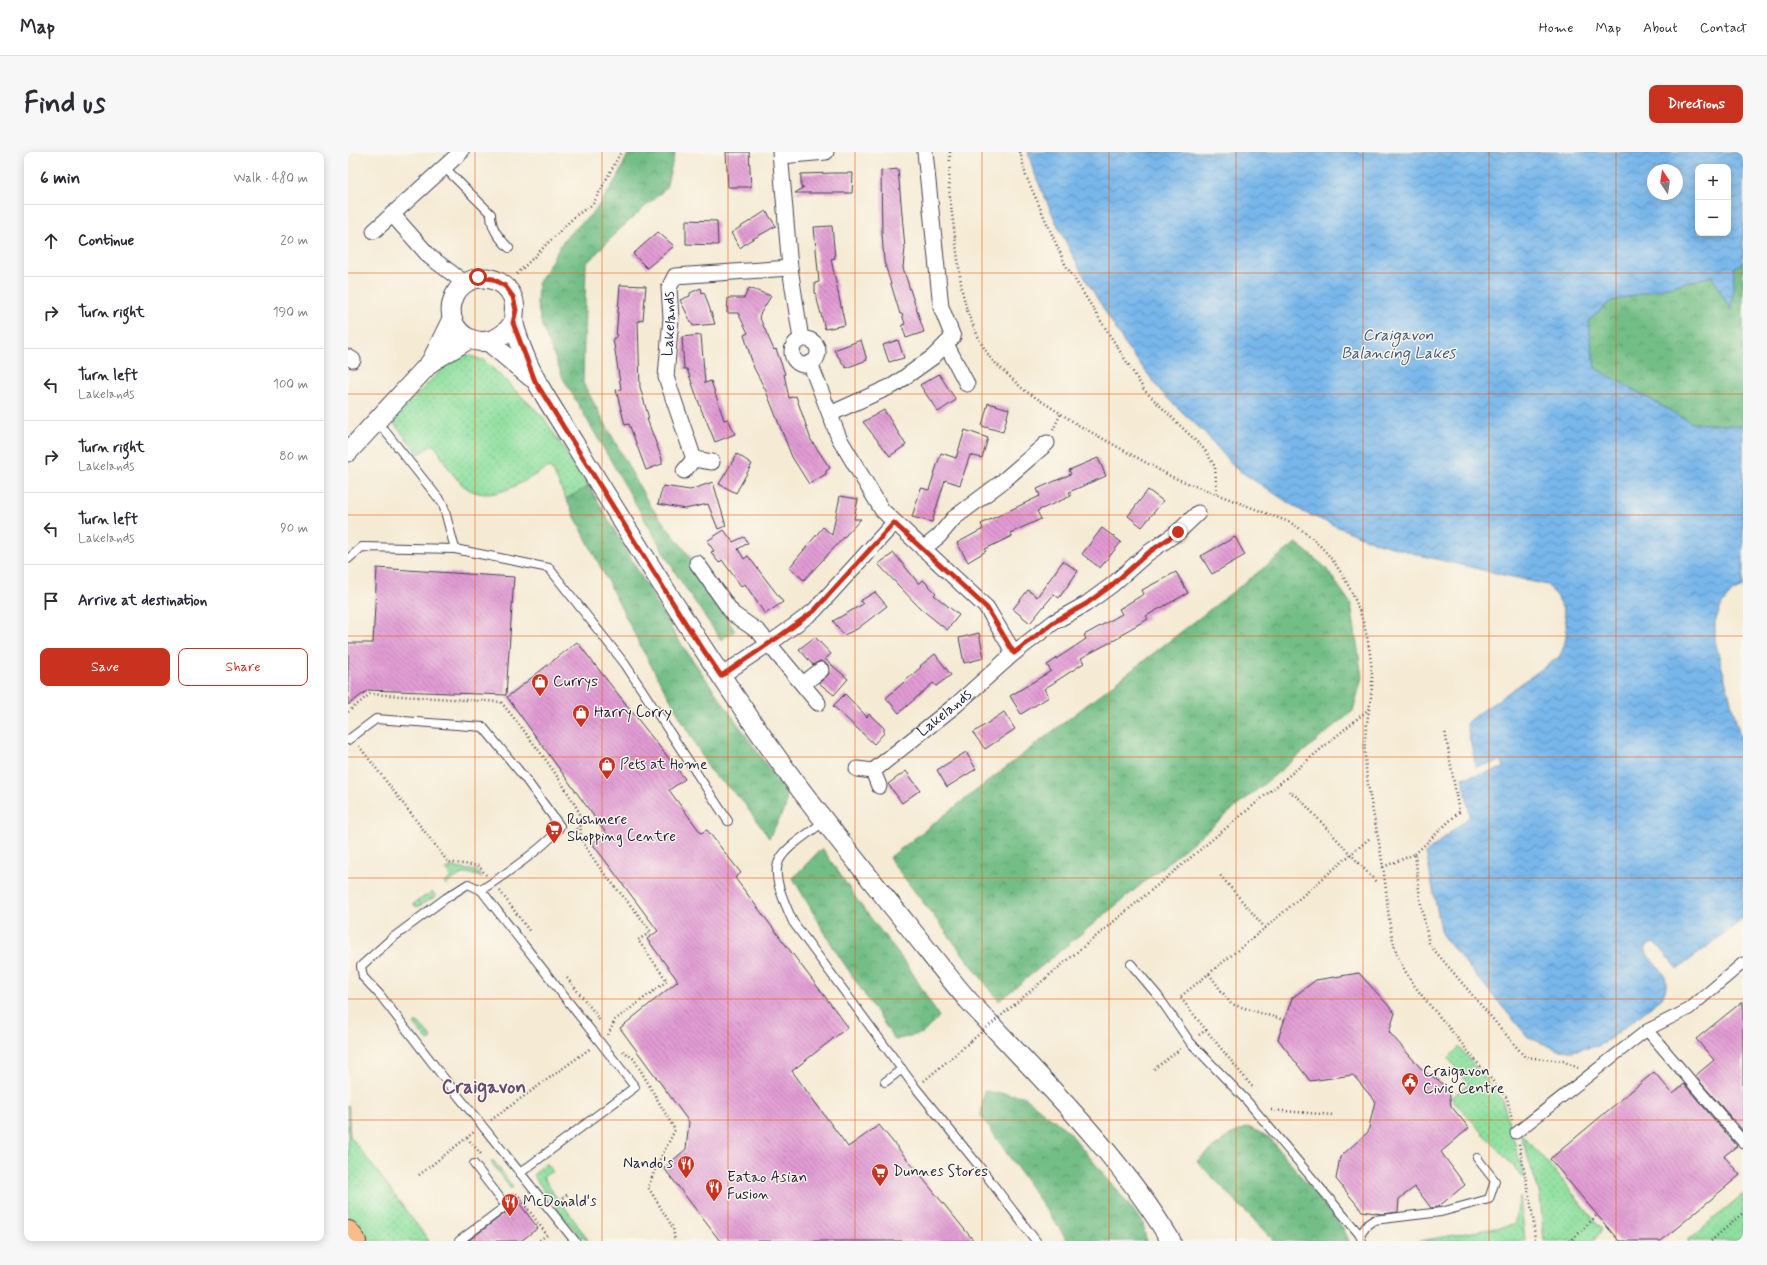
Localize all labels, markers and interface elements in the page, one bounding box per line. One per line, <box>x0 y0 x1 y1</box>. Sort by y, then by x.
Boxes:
text: Map <box>20 15 55 40</box>
text: Home <box>1539 19 1573 37</box>
text: Map <box>1595 19 1621 37</box>
text: About <box>1643 19 1678 37</box>
text: Contact <box>1700 19 1747 37</box>
button: Directions <box>1649 85 1743 123</box>
text: Find us <box>24 86 105 123</box>
north arrow <box>1647 164 1683 200</box>
map controls <box>1695 164 1731 236</box>
button: + <box>1695 164 1731 200</box>
text: 6 min <box>40 167 80 189</box>
text: Walk · 480 m <box>234 170 308 187</box>
button: − <box>1695 200 1731 236</box>
icon: ahead <box>40 230 62 252</box>
text: Continue <box>78 231 134 251</box>
text: 20 m <box>280 232 308 249</box>
route start <box>469 268 487 286</box>
street label: Lakelands <box>658 291 681 357</box>
icon: right <box>40 302 62 324</box>
text: Turn right <box>78 303 145 323</box>
text: 190 m <box>273 304 308 321</box>
water label: Craigavon Balancing Lakes <box>1341 325 1457 366</box>
text: Turn left <box>78 366 138 386</box>
icon: left <box>40 374 62 396</box>
text: 100 m <box>273 376 308 393</box>
text: Lakelands <box>78 386 134 403</box>
text: Turn right <box>78 438 145 458</box>
icon: right <box>40 446 62 468</box>
text: 80 m <box>279 448 308 465</box>
text: Lakelands <box>78 458 134 475</box>
text: Turn left <box>78 510 138 530</box>
icon: left <box>40 518 62 540</box>
text: 90 m <box>280 520 308 537</box>
route end <box>1169 523 1187 541</box>
text: Lakelands <box>78 530 134 547</box>
icon: arrive <box>40 590 62 612</box>
text: Arrive at destination <box>78 591 207 611</box>
button: Save <box>40 648 170 686</box>
button: Share <box>178 648 308 686</box>
shop icon: Currys <box>530 672 550 697</box>
place label: Currys <box>553 672 598 692</box>
street label: Lakelands <box>913 685 976 742</box>
shop icon: Harry Corry <box>571 703 591 728</box>
place label: Harry Corry <box>594 703 672 723</box>
shop icon: Pets at Home <box>597 755 617 780</box>
place label: Pets at Home <box>620 755 707 775</box>
place label: Rushmere Shopping Centre <box>567 810 676 847</box>
supermarket icon: Rushmere Shopping Centre <box>544 819 564 844</box>
place label: Craigavon Civic Centre <box>1423 1062 1504 1099</box>
public building icon: Craigavon Civic Centre <box>1400 1071 1420 1096</box>
district label: Craigavon <box>442 1075 526 1103</box>
place label: Nando's <box>623 1154 673 1174</box>
restaurant icon: Nando's <box>676 1154 696 1179</box>
supermarket icon: Dunnes Stores <box>870 1162 890 1187</box>
place label: Dunnes Stores <box>893 1162 988 1182</box>
place label: Eatao Asian Fusion <box>727 1168 807 1205</box>
restaurant icon: Eatao Asian Fusion <box>704 1177 724 1202</box>
restaurant icon: McDonald's <box>500 1192 520 1217</box>
place label: McDonald's <box>523 1192 597 1212</box>

